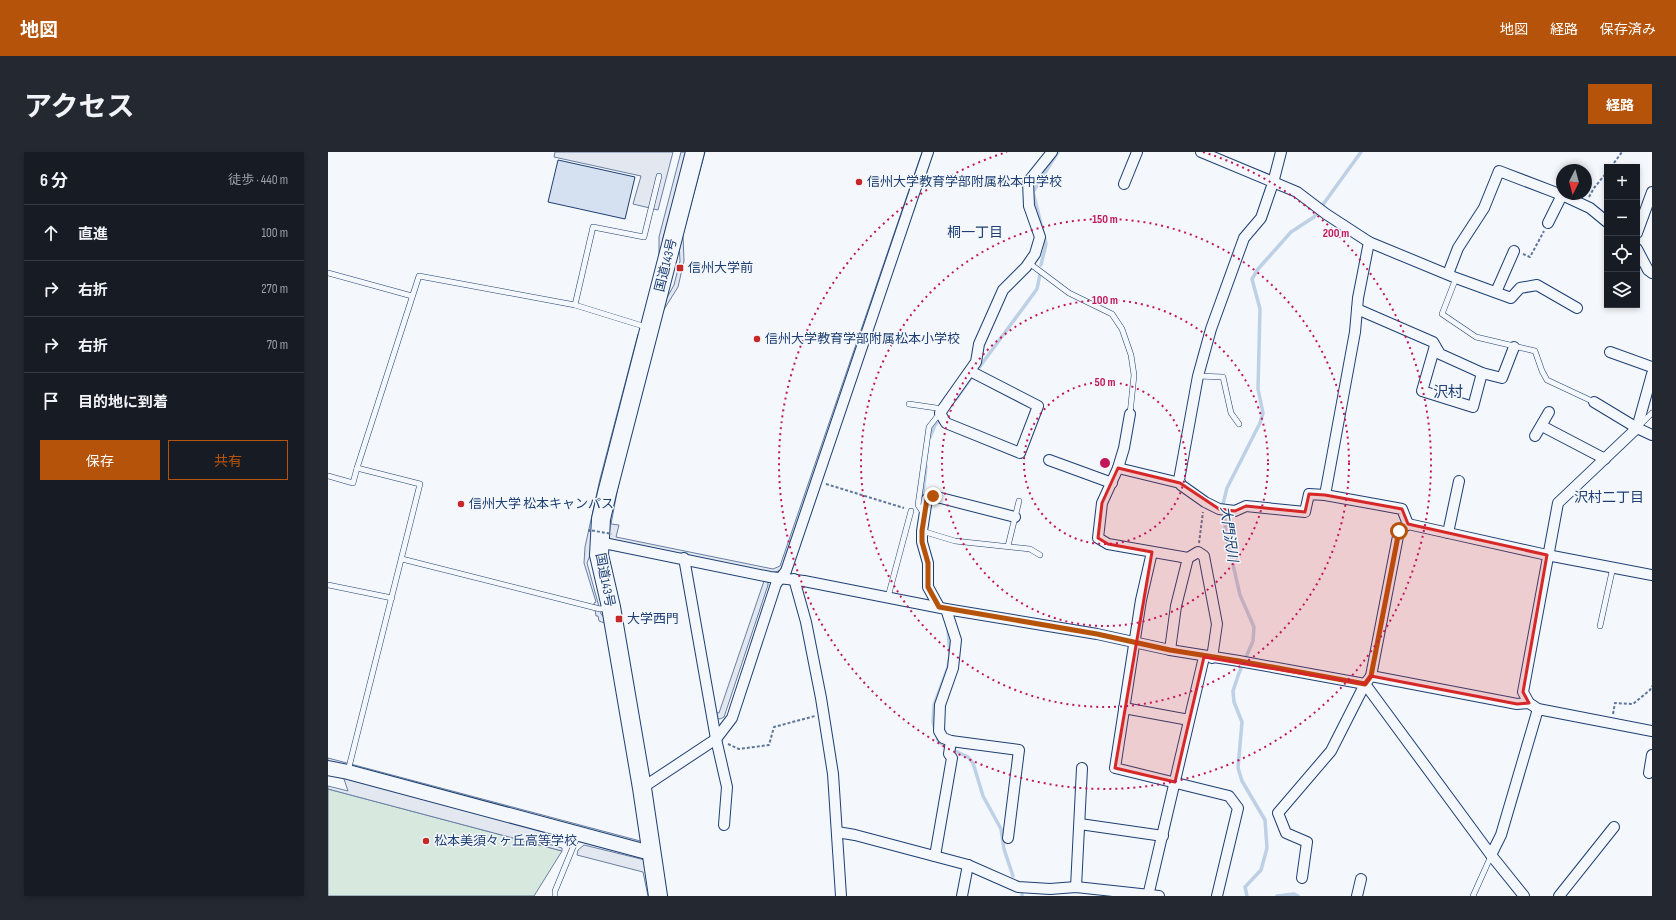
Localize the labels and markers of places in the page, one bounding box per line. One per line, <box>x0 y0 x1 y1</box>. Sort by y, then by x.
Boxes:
place label: 信州大学教育学部附属松本中学校 <box>867 174 1062 190</box>
marker: 信州大学教育学部附属松本中学校 <box>854 177 864 187</box>
place label: 信州大学前 <box>688 260 753 276</box>
marker: 信州大学前 <box>675 263 685 273</box>
place label: 信州大学教育学部附属松本小学校 <box>765 331 960 347</box>
marker: 信州大学教育学部附属松本小学校 <box>752 334 762 344</box>
centre of rings <box>1098 456 1112 470</box>
place label: 信州大学 松本キャンパス <box>469 496 614 512</box>
marker: 信州大学 松本キャンパス <box>456 499 466 509</box>
place label: 大学西門 <box>627 611 679 627</box>
marker: 大学西門 <box>614 614 624 624</box>
place label: 松本美須々ヶ丘高等学校 <box>434 833 577 849</box>
marker: 松本美須々ヶ丘高等学校 <box>421 836 431 846</box>

